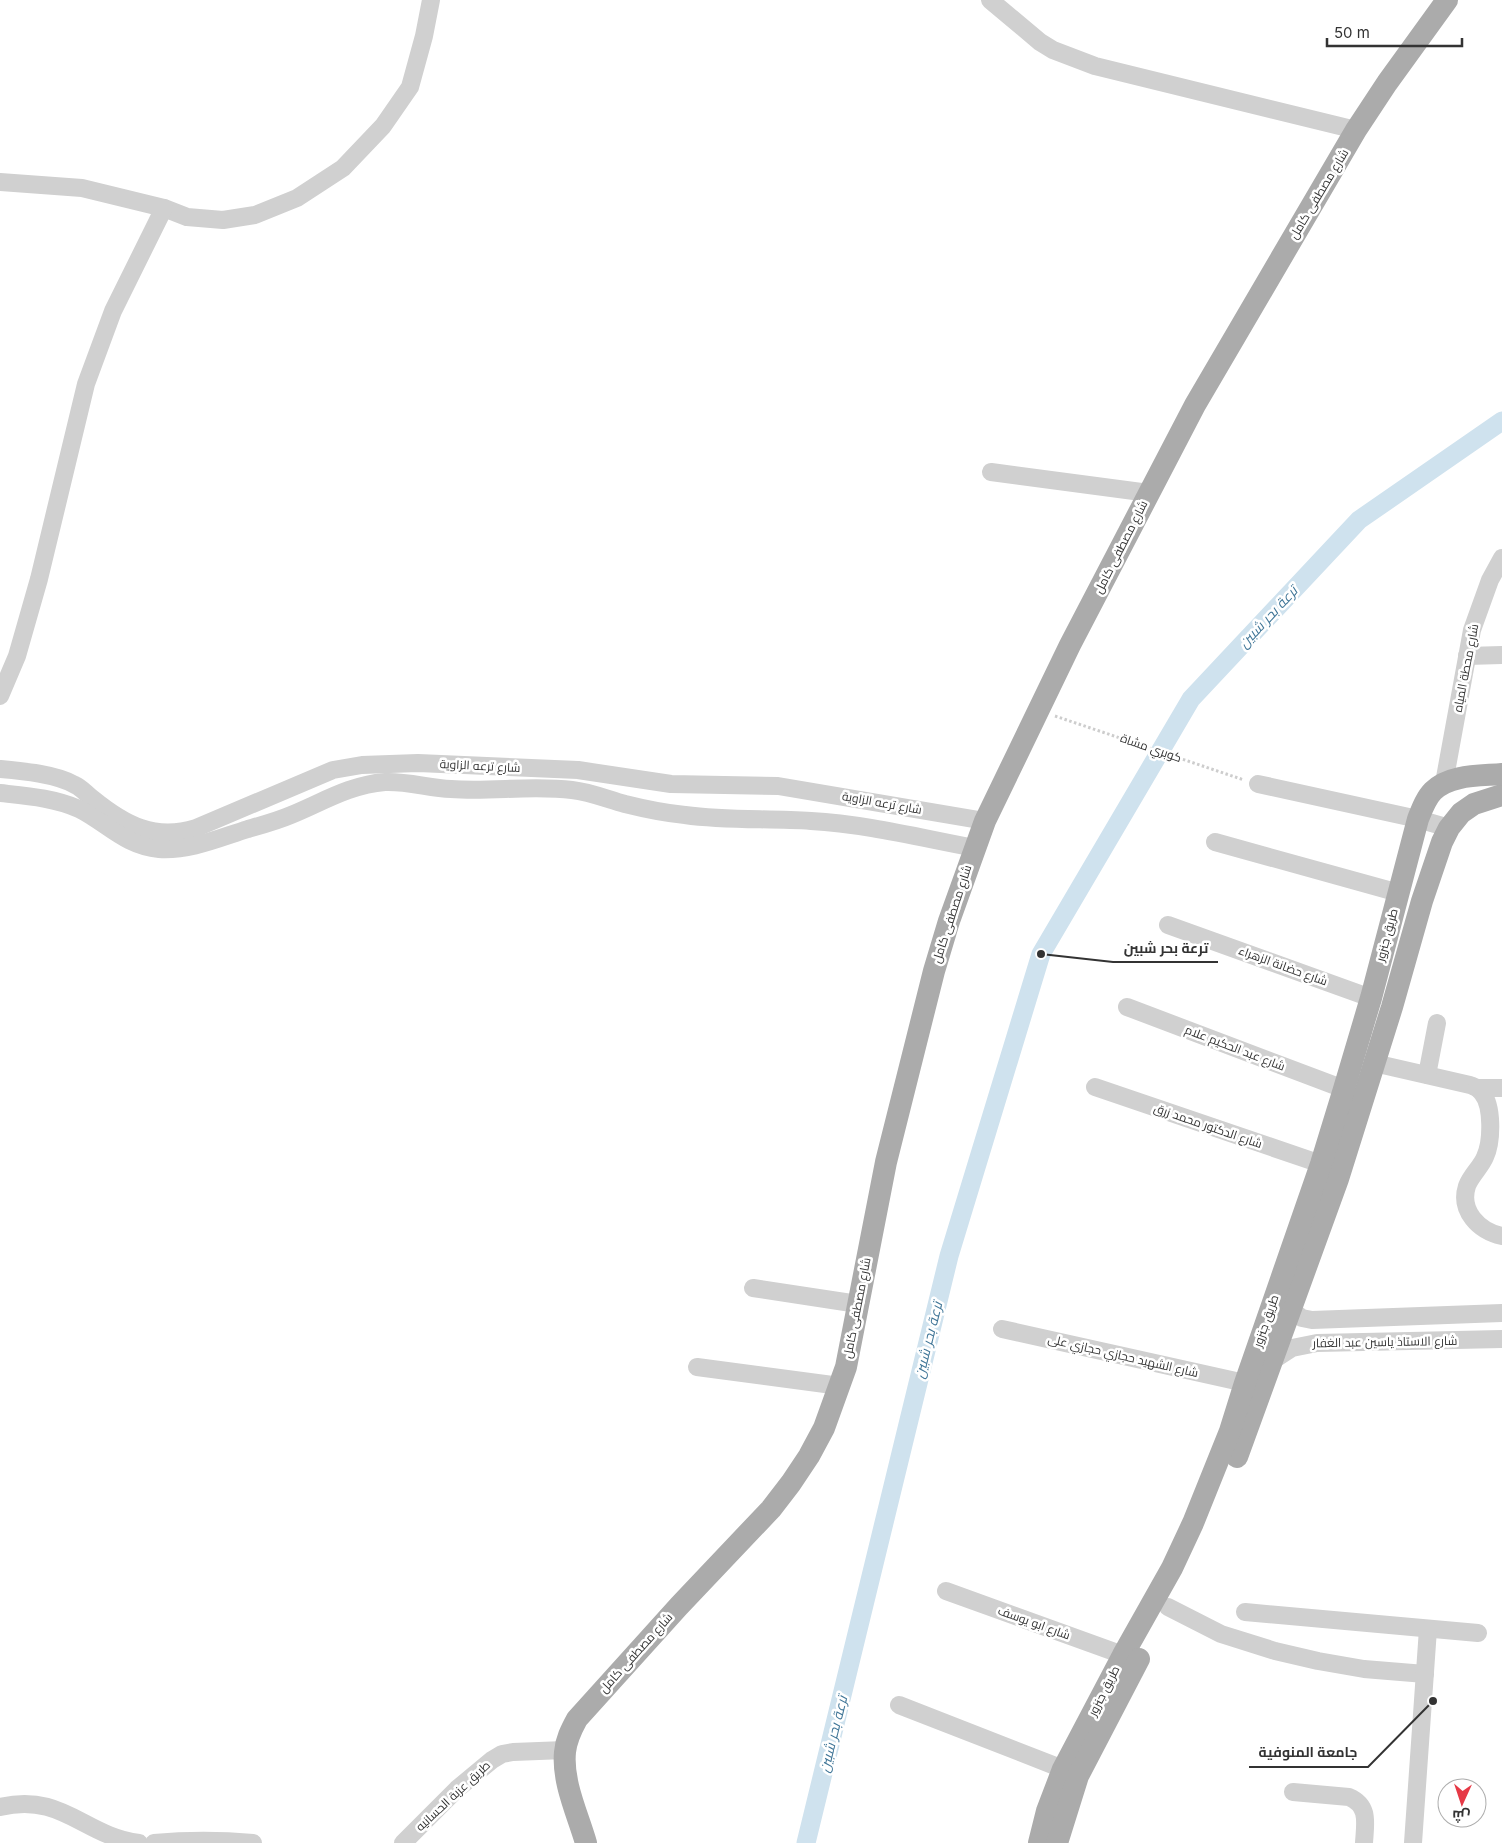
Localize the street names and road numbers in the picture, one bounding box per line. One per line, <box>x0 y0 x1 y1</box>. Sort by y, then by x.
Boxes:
street label: شارع مصطفى كامل <box>1286 146 1352 242</box>
street label: شارع مصطفى كامل <box>1091 498 1151 596</box>
street label: شارع محطة المياه <box>1450 622 1482 713</box>
street label: كوبري مشاة <box>1118 730 1184 768</box>
street label: شارع ترعه الزاوية <box>439 756 521 776</box>
street label: شارع ترعه الزاوية <box>841 788 923 818</box>
street label: شارع مصطفى كامل <box>929 863 975 965</box>
street label: طريق جنزور <box>1372 907 1401 964</box>
street label: شارع حضانة الزهراء <box>1236 942 1330 990</box>
street label: شارع عبد الحكيم علام <box>1183 1022 1288 1075</box>
street label: شارع الدكتور محمد زرق <box>1152 1100 1264 1152</box>
street label: شارع مصطفى كامل <box>839 1256 875 1360</box>
street label: طريق جنزور <box>1249 1293 1281 1350</box>
street label: شارع الشهيد حجازي حجازي على <box>1046 1331 1200 1383</box>
street label: شارع الاستاذ ياسين عبد الغفار <box>1312 1333 1458 1351</box>
street label: شارع ابو يوسف <box>996 1602 1073 1644</box>
street label: شارع مصطفى كامل <box>596 1610 676 1696</box>
street label: طريق جنزور <box>1084 1663 1123 1719</box>
street label: طريق عزبة الحسانيه <box>412 1757 493 1834</box>

